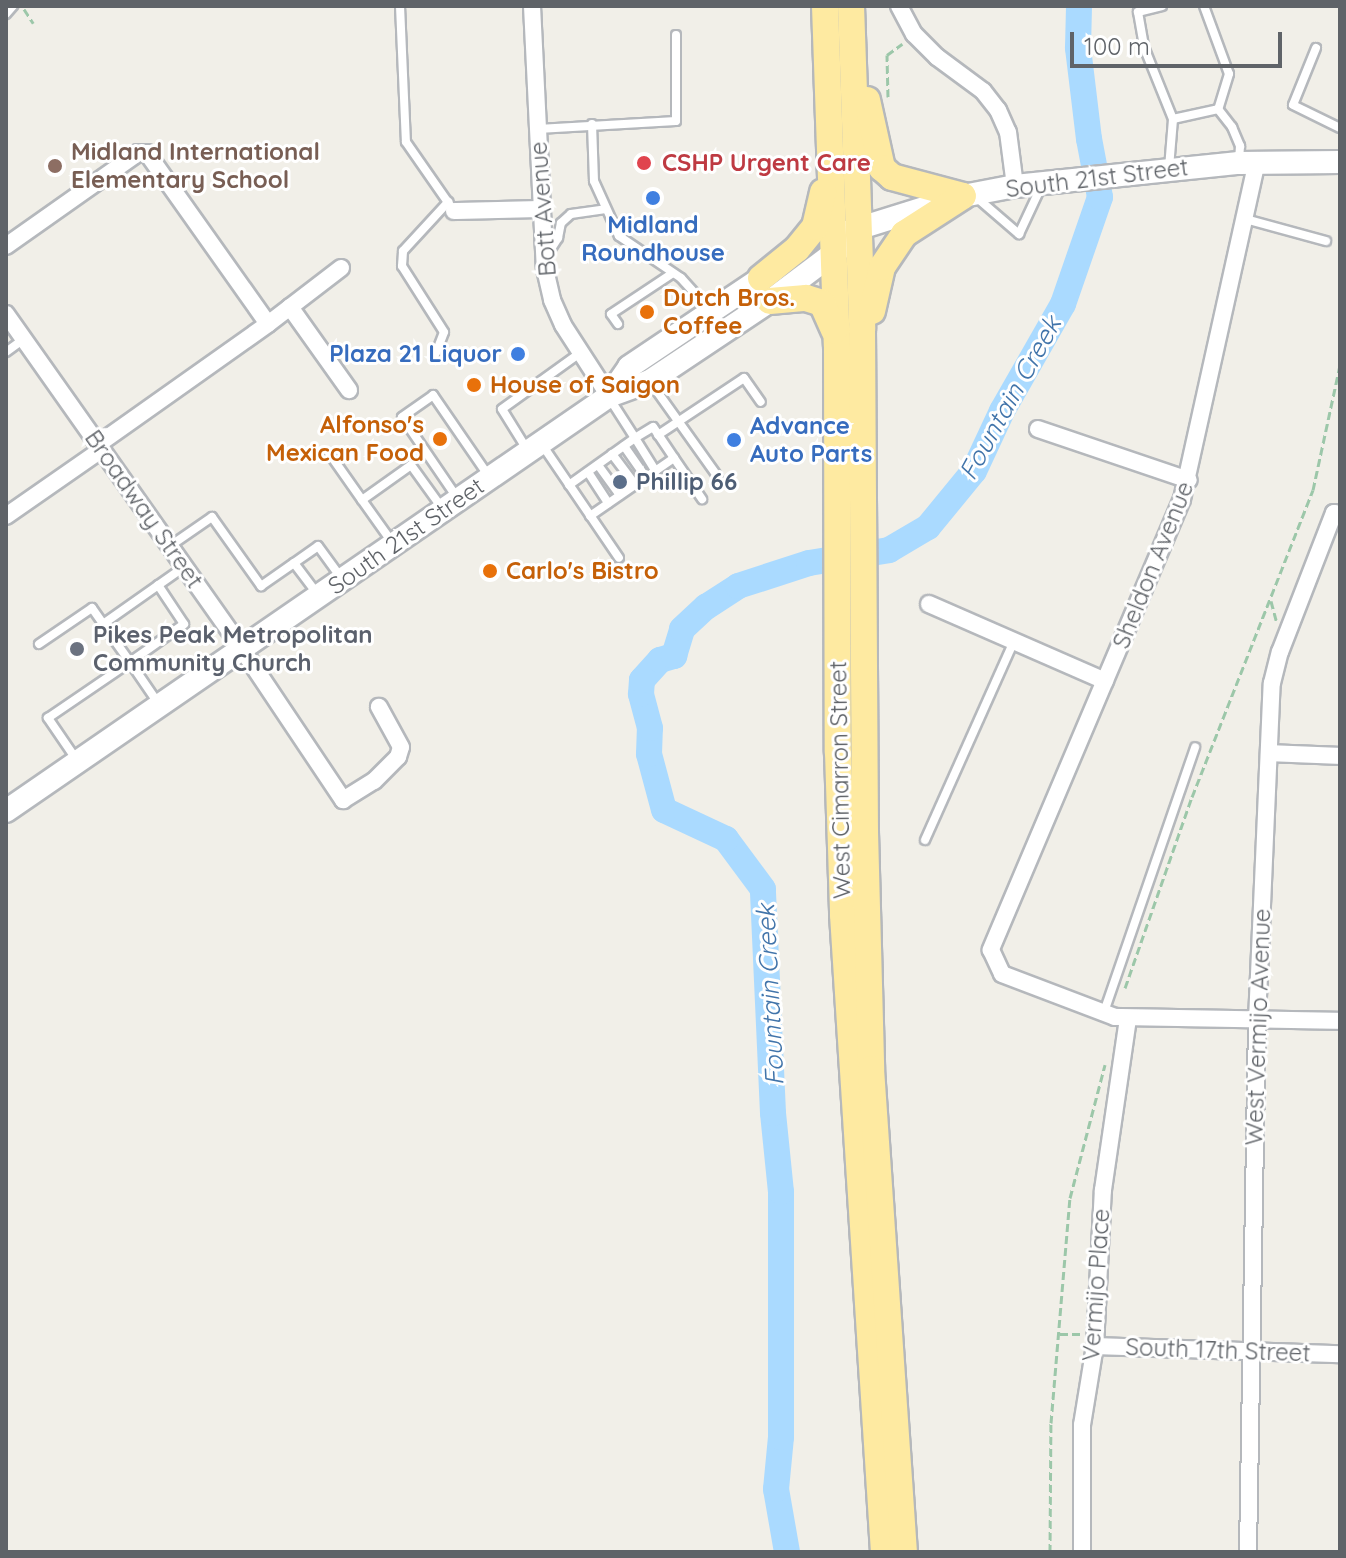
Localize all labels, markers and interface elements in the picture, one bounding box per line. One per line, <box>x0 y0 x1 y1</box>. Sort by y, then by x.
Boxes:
scale bar <box>1074 16 1286 66</box>
text: 100 m <box>1084 31 1150 61</box>
place label: Midland International Elementary School <box>71 138 320 194</box>
street label: Bott Avenue <box>524 141 562 277</box>
place label: CSHP Urgent Care <box>662 149 871 177</box>
marker: CSHP Urgent Care <box>633 152 655 174</box>
street label: South 21st Street <box>1004 153 1190 203</box>
marker: Midland International Elementary School <box>46 157 64 175</box>
marker: Midland Roundhouse <box>644 189 662 207</box>
place label: Midland Roundhouse <box>581 211 725 267</box>
place label: Dutch Bros. Coffee <box>663 284 795 340</box>
marker: Dutch Bros. Coffee <box>638 303 656 321</box>
water label: Fountain Creek <box>952 311 1068 485</box>
place label: Plaza 21 Liquor <box>329 340 502 368</box>
marker: Plaza 21 Liquor <box>509 345 527 363</box>
place label: House of Saigon <box>490 371 680 399</box>
marker: House of Saigon <box>465 376 483 394</box>
place label: Alfonso's Mexican Food <box>266 411 424 467</box>
place label: Advance Auto Parts <box>750 412 872 468</box>
street label: Broadway Street <box>79 424 209 594</box>
marker: Alfonso's Mexican Food <box>431 430 449 448</box>
marker: Advance Auto Parts <box>725 431 743 449</box>
place label: Phillip 66 <box>636 468 737 496</box>
street label: South 21st Street <box>323 472 489 600</box>
marker: Phillip 66 <box>611 473 629 491</box>
street label: Sheldon Avenue <box>1106 477 1200 653</box>
place label: Carlo's Bistro <box>506 557 659 585</box>
marker: Carlo's Bistro <box>481 562 499 580</box>
place label: Pikes Peak Metropolitan Community Church <box>93 621 373 677</box>
marker: Pikes Peak Metropolitan Community Church <box>68 640 86 658</box>
street label: West Cimarron Street <box>824 661 856 899</box>
water label: Fountain Creek <box>750 903 790 1087</box>
street label: West Vermijo Avenue <box>1239 908 1277 1146</box>
street label: Vermijo Place <box>1076 1208 1116 1362</box>
street label: South 17th Street <box>1125 1332 1311 1368</box>

